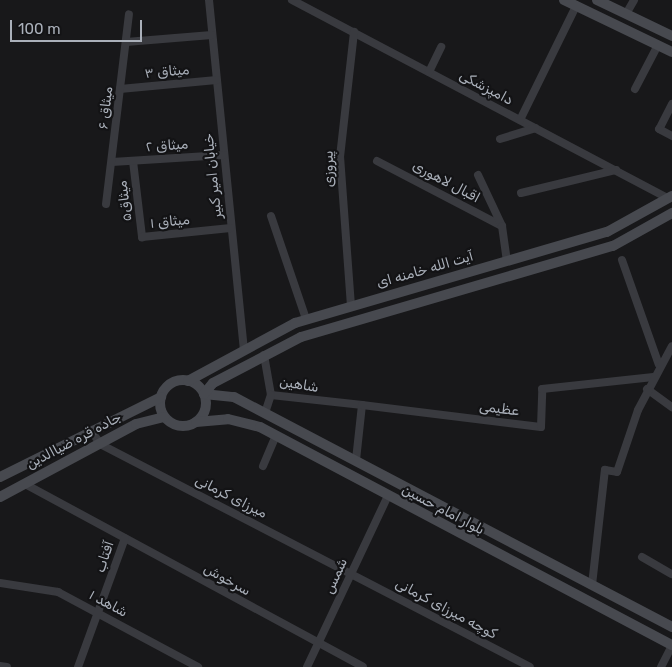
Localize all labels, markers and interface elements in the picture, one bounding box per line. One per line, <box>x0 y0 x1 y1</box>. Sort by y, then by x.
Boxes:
scale bar <box>12 10 145 42</box>
text: 100 m <box>18 20 60 38</box>
street label: میثاق ۳ <box>144 62 190 82</box>
street label: دامپزشکی <box>456 67 516 109</box>
street label: میثاق ۶ <box>95 86 117 130</box>
street label: خیابان امیر کبیر <box>200 132 226 220</box>
street label: میثاق ۲ <box>145 136 189 156</box>
street label: پیروزی <box>320 151 338 187</box>
street label: اقبال لاهوری <box>409 157 483 207</box>
street label: میثاق۵ <box>114 180 136 222</box>
street label: میثاق ۱ <box>149 212 191 232</box>
street label: آیت الله خامنه ای <box>375 248 475 292</box>
street label: شاهین <box>278 374 320 396</box>
street label: عظیمی <box>478 398 520 420</box>
street label: جاده قره ضیاالدین <box>24 409 124 473</box>
street label: میرزای کرمانی <box>192 472 270 522</box>
street label: بلوار امام حسین <box>399 481 487 539</box>
street label: آفتاب <box>92 539 118 575</box>
street label: شمس <box>320 555 352 597</box>
street label: سرخوش <box>201 560 253 600</box>
street label: کوچه میرزای کرمانی <box>392 575 500 643</box>
street label: شاهد ۱ <box>86 587 130 621</box>

